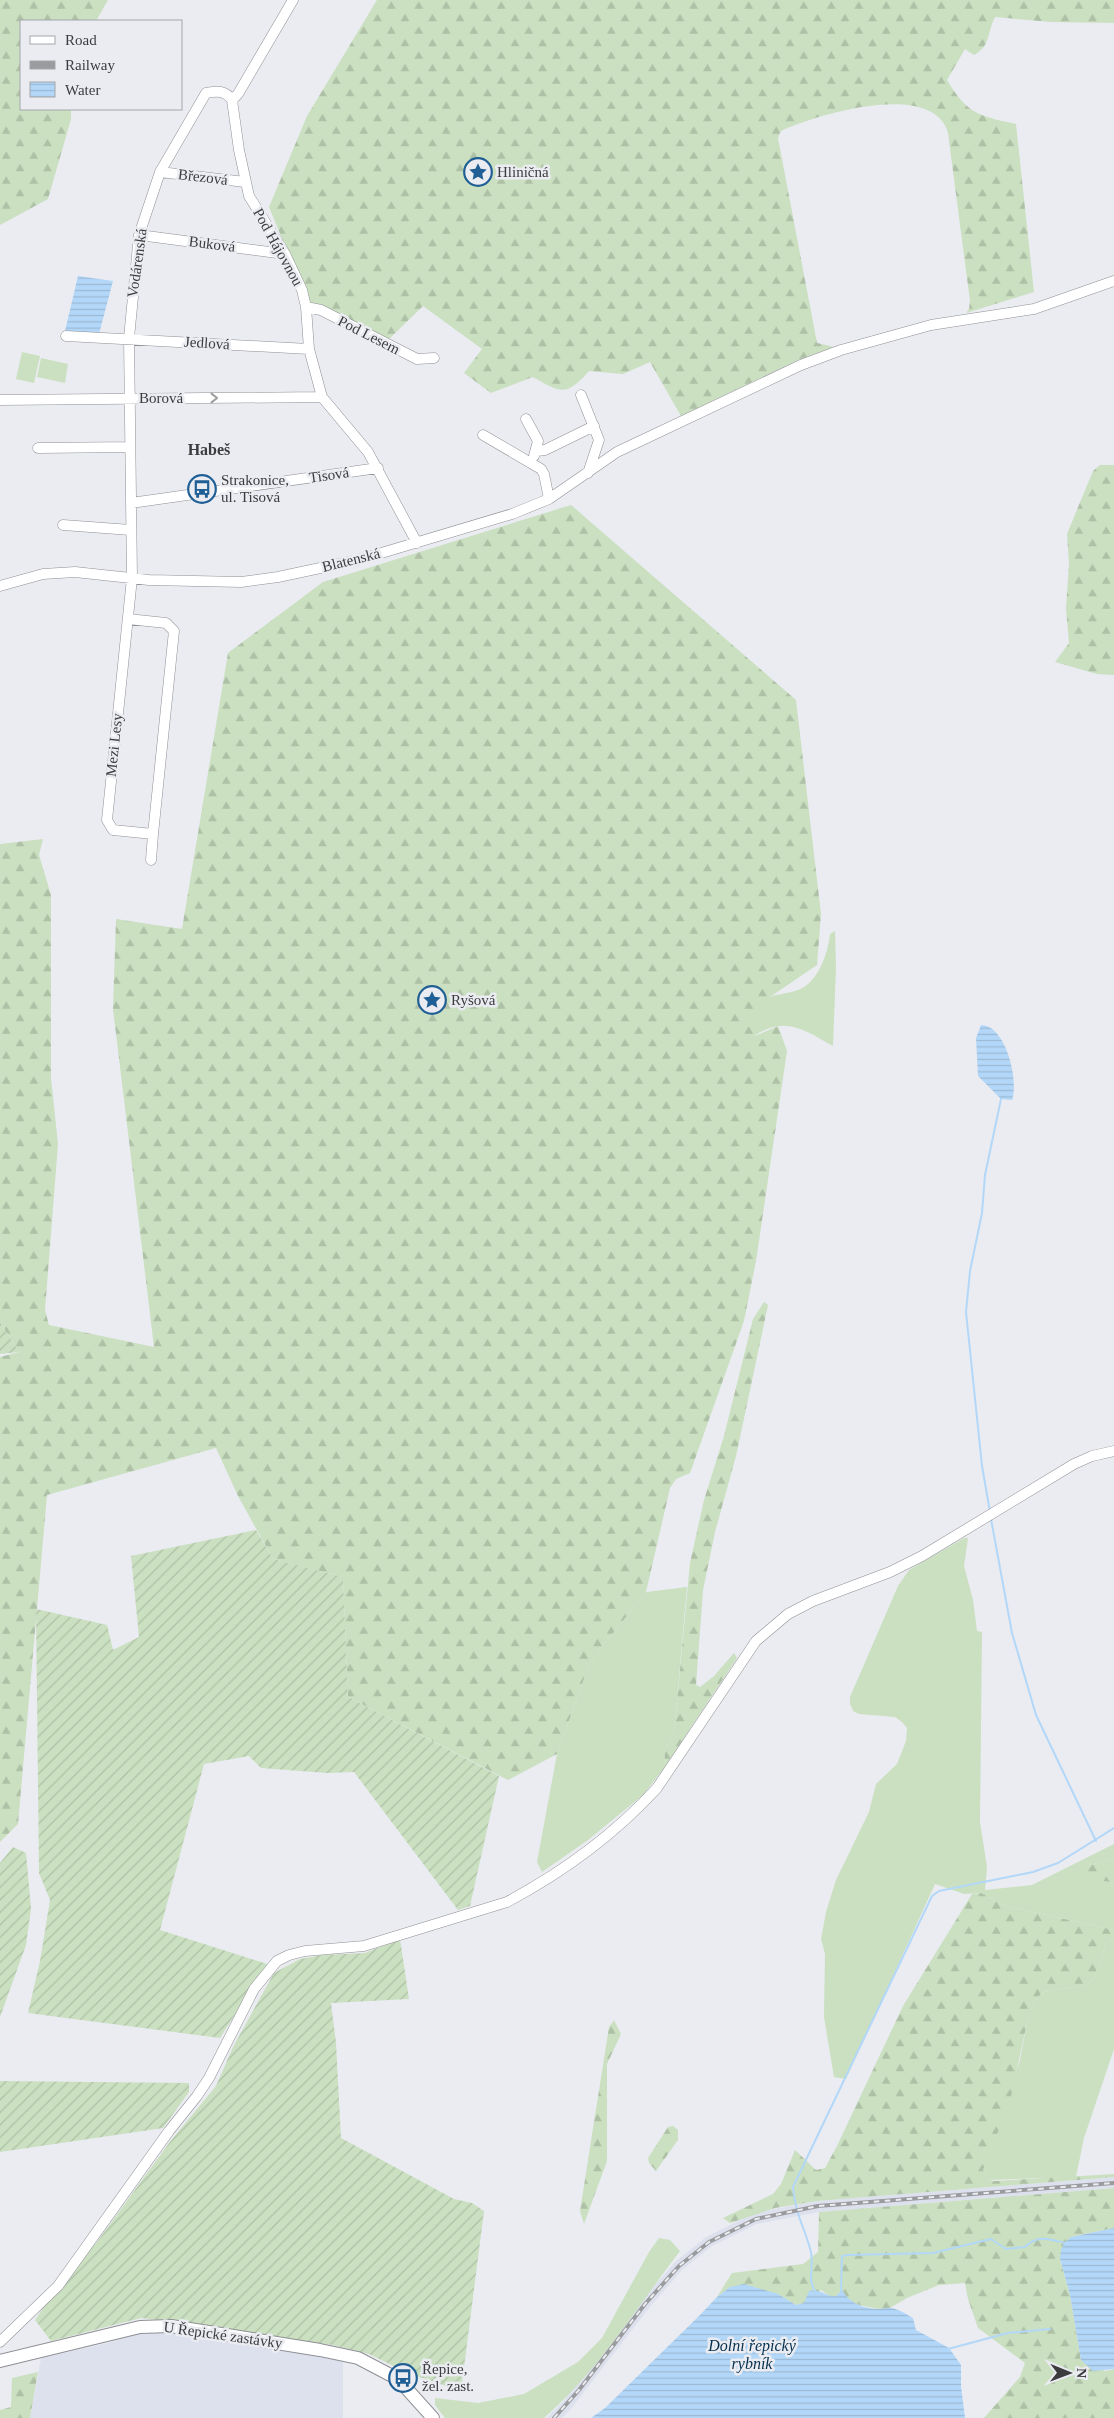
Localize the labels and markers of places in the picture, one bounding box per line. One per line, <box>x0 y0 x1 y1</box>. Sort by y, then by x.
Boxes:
place icon: Hliničná <box>463 157 493 187</box>
place label: Hliničná <box>497 164 549 180</box>
place label: Strakonice, ul. Tisová <box>221 472 289 505</box>
bus stop icon: Strakonice, ul. Tisová <box>187 474 217 504</box>
place icon: Ryšová <box>417 985 447 1015</box>
place label: Ryšová <box>451 992 496 1008</box>
place label: Řepice, žel. zast. <box>422 2361 474 2394</box>
bus stop icon: Řepice, žel. zast. <box>388 2363 418 2393</box>

